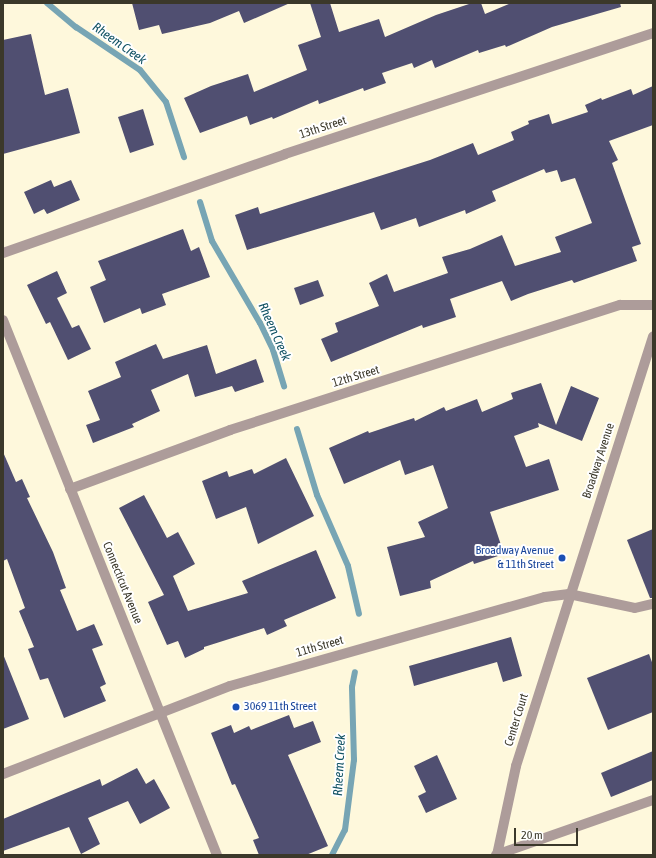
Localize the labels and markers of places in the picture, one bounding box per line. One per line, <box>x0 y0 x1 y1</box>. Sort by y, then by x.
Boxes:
place label: Broadway Avenue & 11th Street <box>475 544 554 572</box>
marker: Broadway Avenue & 11th Street <box>557 553 567 563</box>
place label: 3069 11th Street <box>244 700 317 714</box>
marker: 3069 11th Street <box>231 702 241 712</box>

